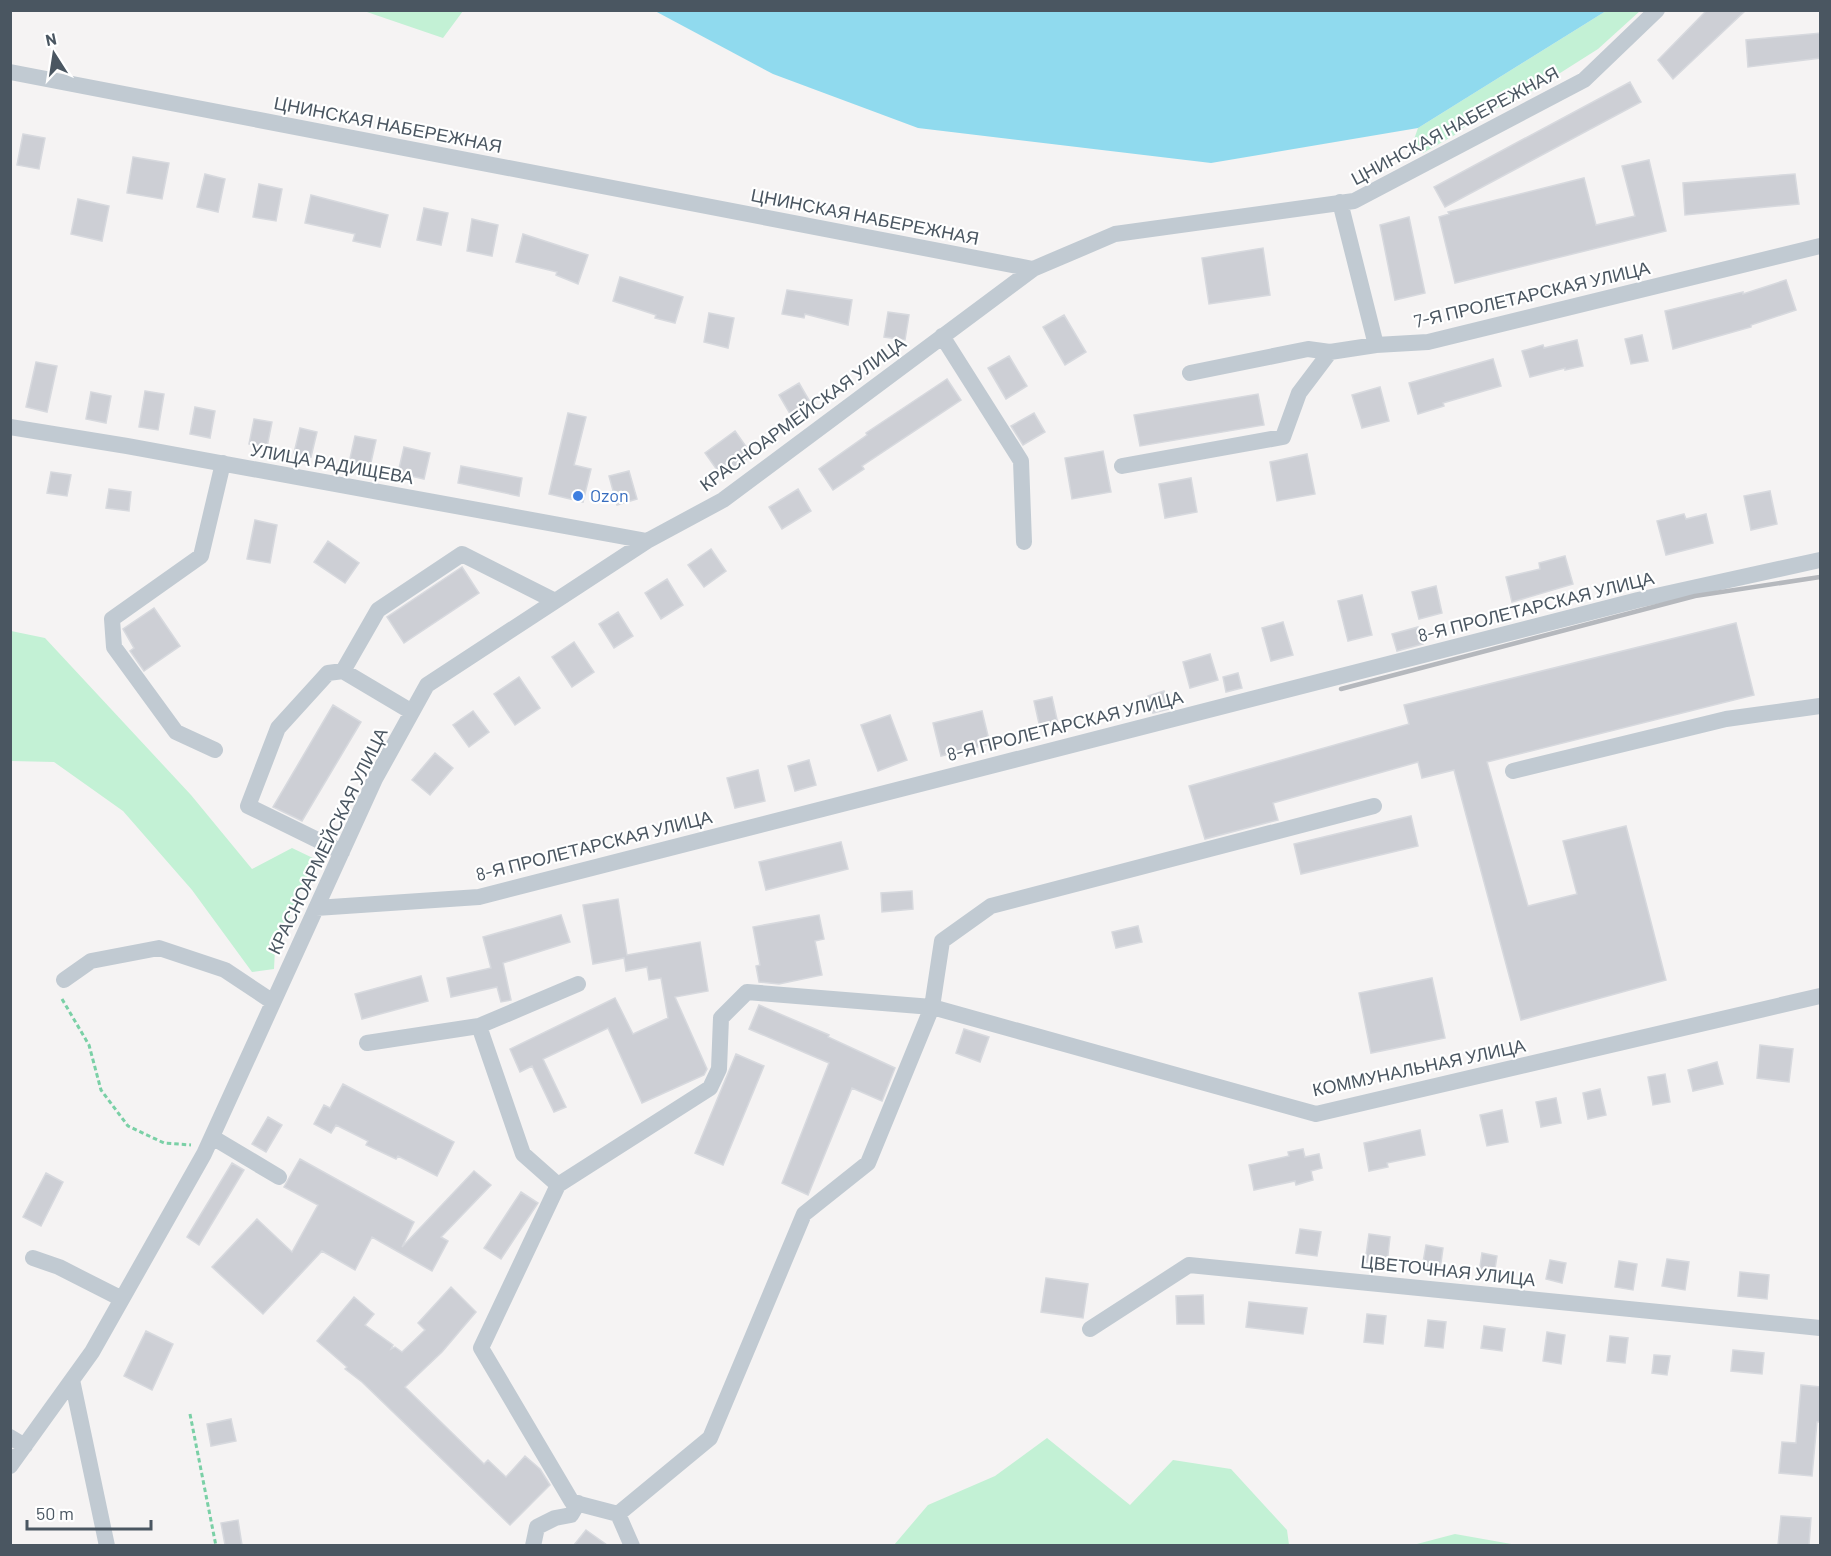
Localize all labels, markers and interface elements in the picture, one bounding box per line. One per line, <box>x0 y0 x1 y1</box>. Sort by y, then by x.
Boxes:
north arrow <box>24 24 84 84</box>
text: N <box>44 28 58 49</box>
street label: ЦНИНСКАЯ НАБЕРЕЖНАЯ <box>1347 61 1562 189</box>
street label: ЦНИНСКАЯ НАБЕРЕЖНАЯ <box>272 91 504 157</box>
street label: ЦНИНСКАЯ НАБЕРЕЖНАЯ <box>749 183 981 249</box>
street label: 7-Я ПРОЛЕТАРСКАЯ УЛИЦА <box>1412 256 1652 332</box>
street label: КРАСНОАРМЕЙСКАЯ УЛИЦА <box>695 331 910 495</box>
street label: УЛИЦА РАДИЩЕВА <box>249 438 415 488</box>
place label: Ozon <box>590 484 629 506</box>
marker: Ozon <box>571 489 585 503</box>
street label: 8-Я ПРОЛЕТАРСКАЯ УЛИЦА <box>1415 566 1656 646</box>
street label: 8-Я ПРОЛЕТАРСКАЯ УЛИЦА <box>944 685 1185 765</box>
street label: КРАСНОАРМЕЙСКАЯ УЛИЦА <box>263 724 392 957</box>
street label: 8-Я ПРОЛЕТАРСКАЯ УЛИЦА <box>473 805 714 885</box>
street label: КОММУНАЛЬНАЯ УЛИЦА <box>1310 1034 1527 1100</box>
street label: ЦВЕТОЧНАЯ УЛИЦА <box>1360 1250 1537 1290</box>
scale bar <box>27 1493 152 1531</box>
text: 50 m <box>36 1502 74 1524</box>

